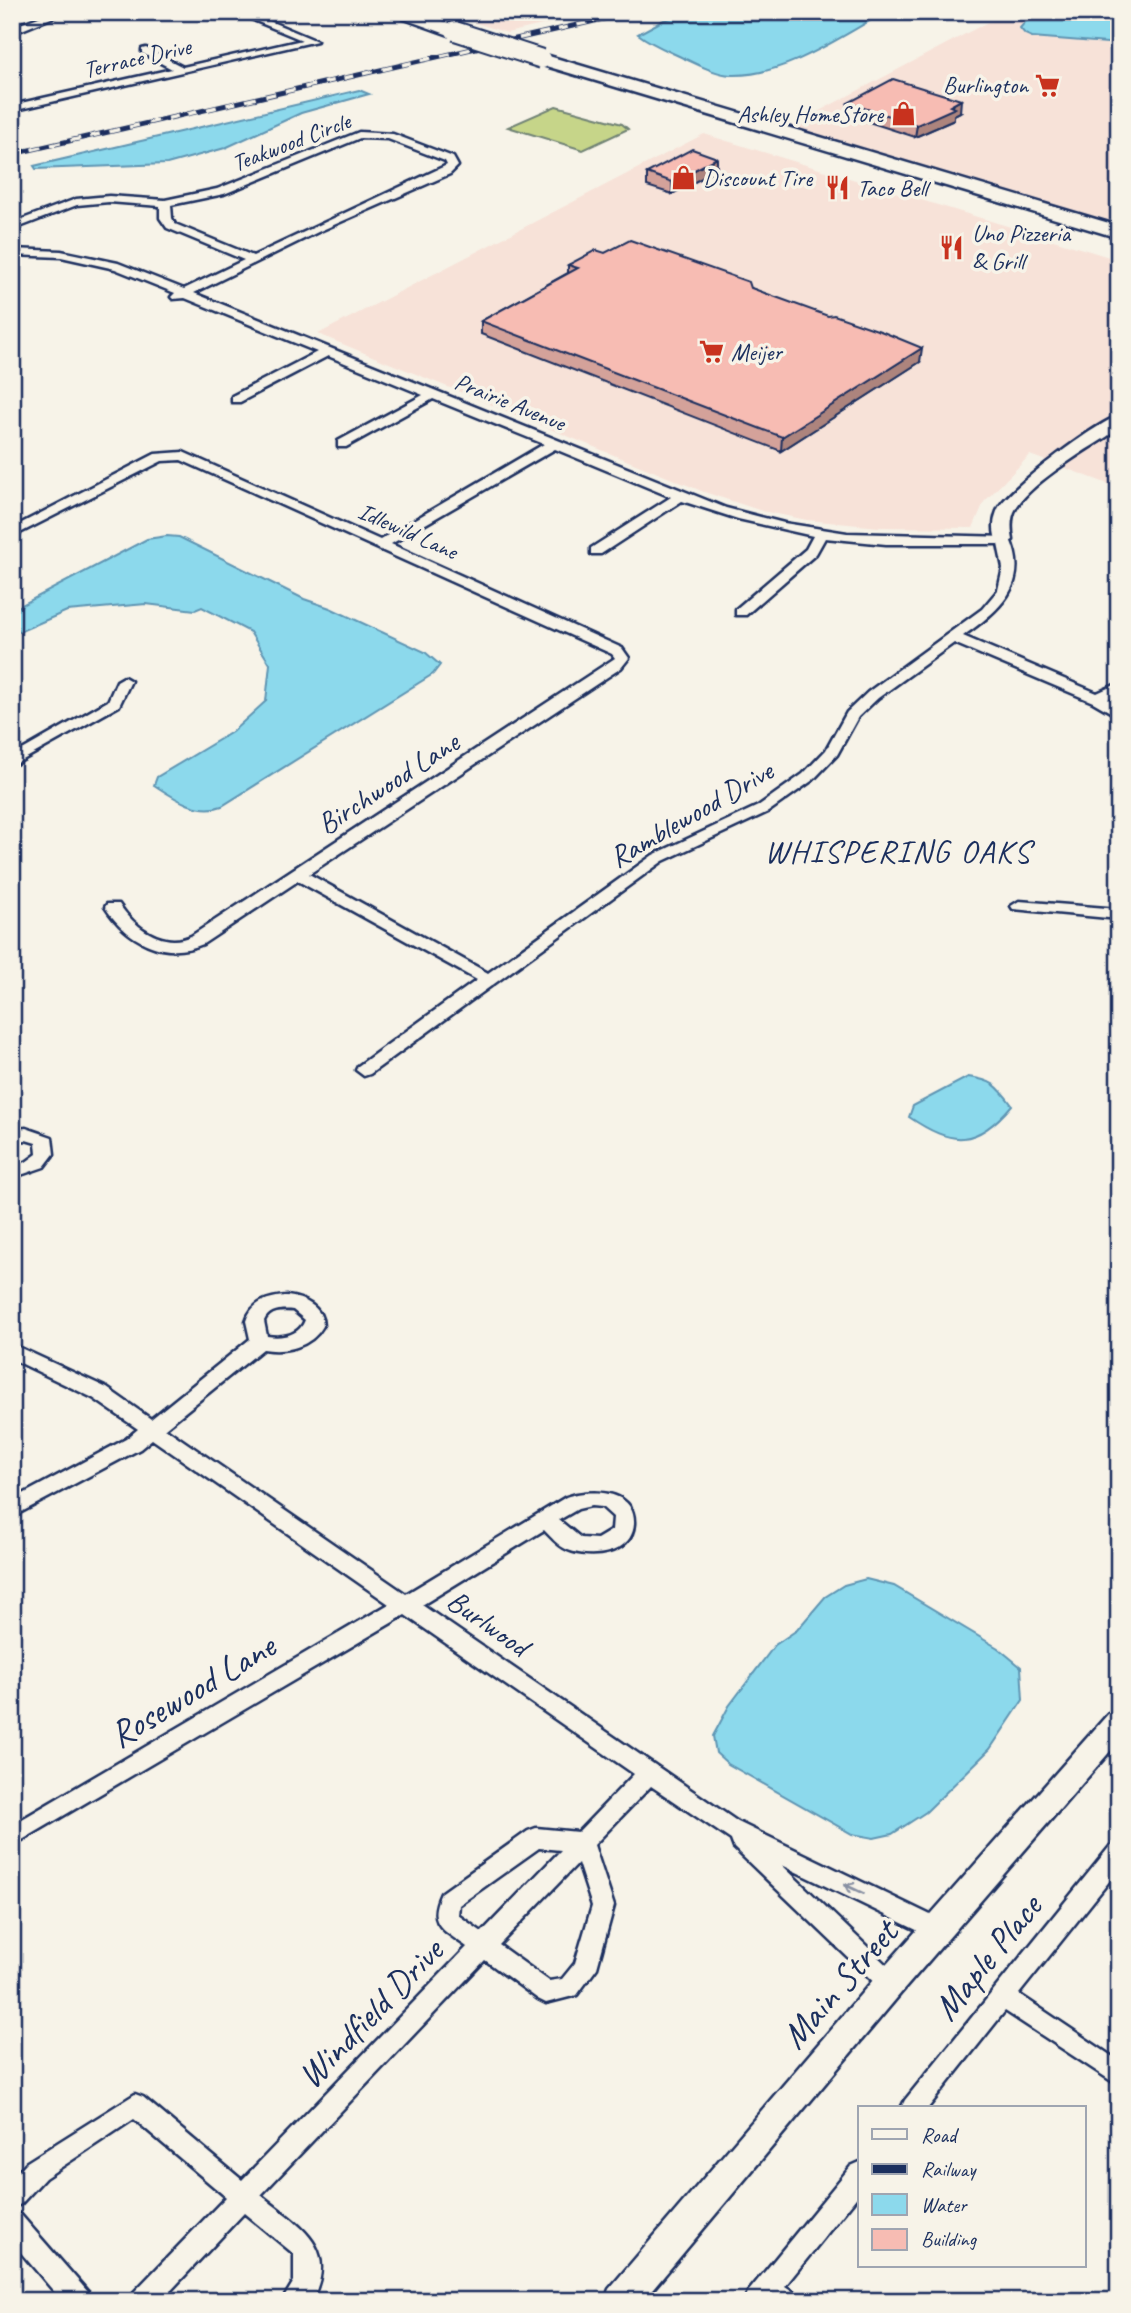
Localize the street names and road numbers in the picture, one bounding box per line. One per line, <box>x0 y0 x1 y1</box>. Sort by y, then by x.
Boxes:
street label: Terrace Drive <box>80 31 196 85</box>
street label: Teakwood Circle <box>228 105 356 178</box>
street label: Prairie Avenue <box>450 366 572 439</box>
street label: Idlewild Lane <box>354 496 464 567</box>
street label: Birchwood Lane <box>310 722 468 843</box>
street label: Ramblewood Drive <box>602 751 782 876</box>
street label: Burlwood <box>440 1581 540 1667</box>
street label: Rosewood Lane <box>101 1621 285 1758</box>
street label: Maple Place <box>922 1882 1054 2029</box>
street label: Main Street <box>770 1907 910 2058</box>
street label: Windfield Drive <box>287 1926 455 2098</box>

